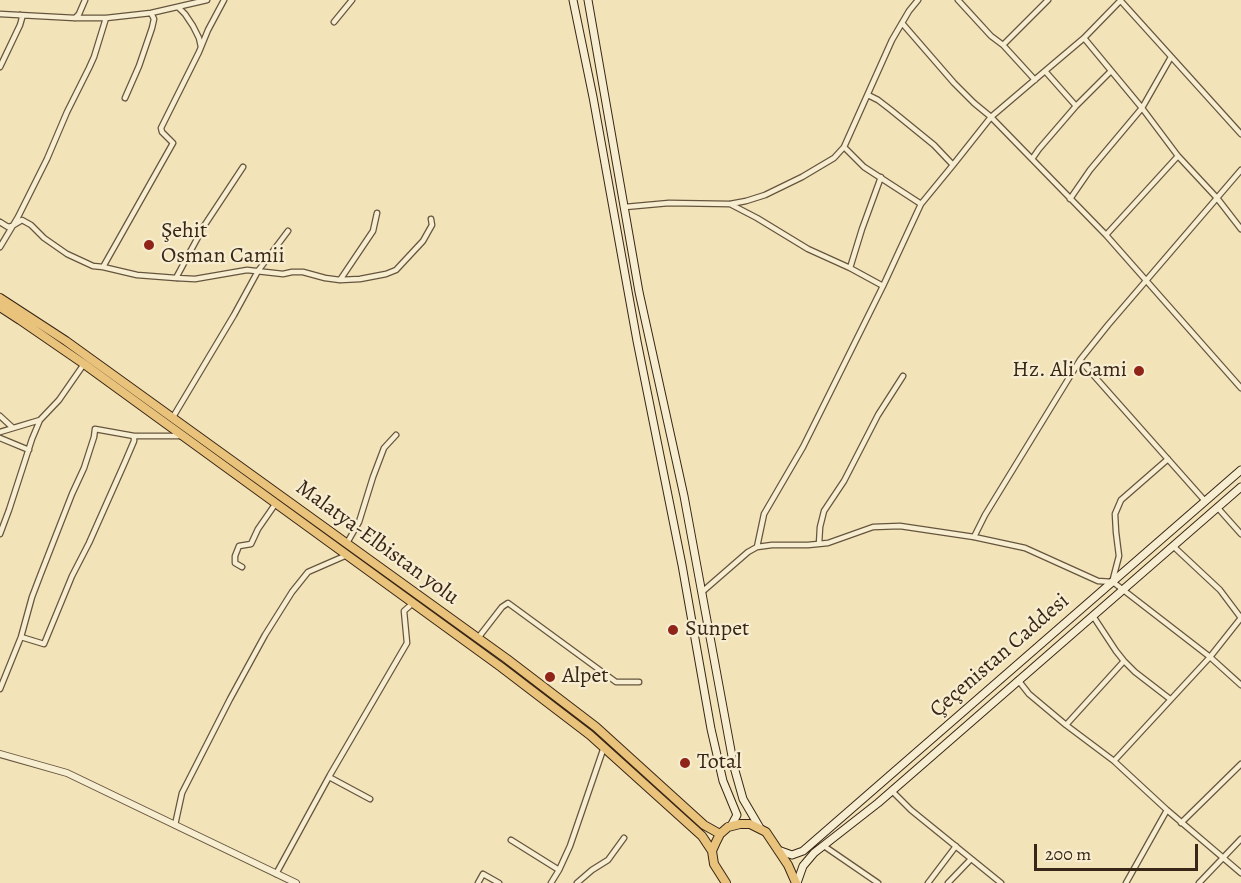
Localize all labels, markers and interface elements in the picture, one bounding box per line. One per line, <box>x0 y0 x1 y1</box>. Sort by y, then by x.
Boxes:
place label: Şehit Osman Camii <box>161 219 285 270</box>
marker: Şehit Osman Camii <box>142 238 156 252</box>
place label: Hz. Ali Cami <box>1012 358 1127 384</box>
marker: Hz. Ali Cami <box>1132 364 1146 378</box>
street label: Malatya-Elbistan yolu <box>290 475 464 611</box>
street label: Çeçenistan Caddesi <box>925 588 1075 724</box>
place label: Sunpet <box>685 617 749 643</box>
marker: Sunpet <box>666 623 680 637</box>
place label: Alpet <box>562 664 609 690</box>
marker: Alpet <box>543 670 557 684</box>
place label: Total <box>697 750 742 776</box>
marker: Total <box>678 756 692 770</box>
scale bar <box>1037 832 1200 870</box>
text: 200 m <box>1045 842 1091 866</box>

